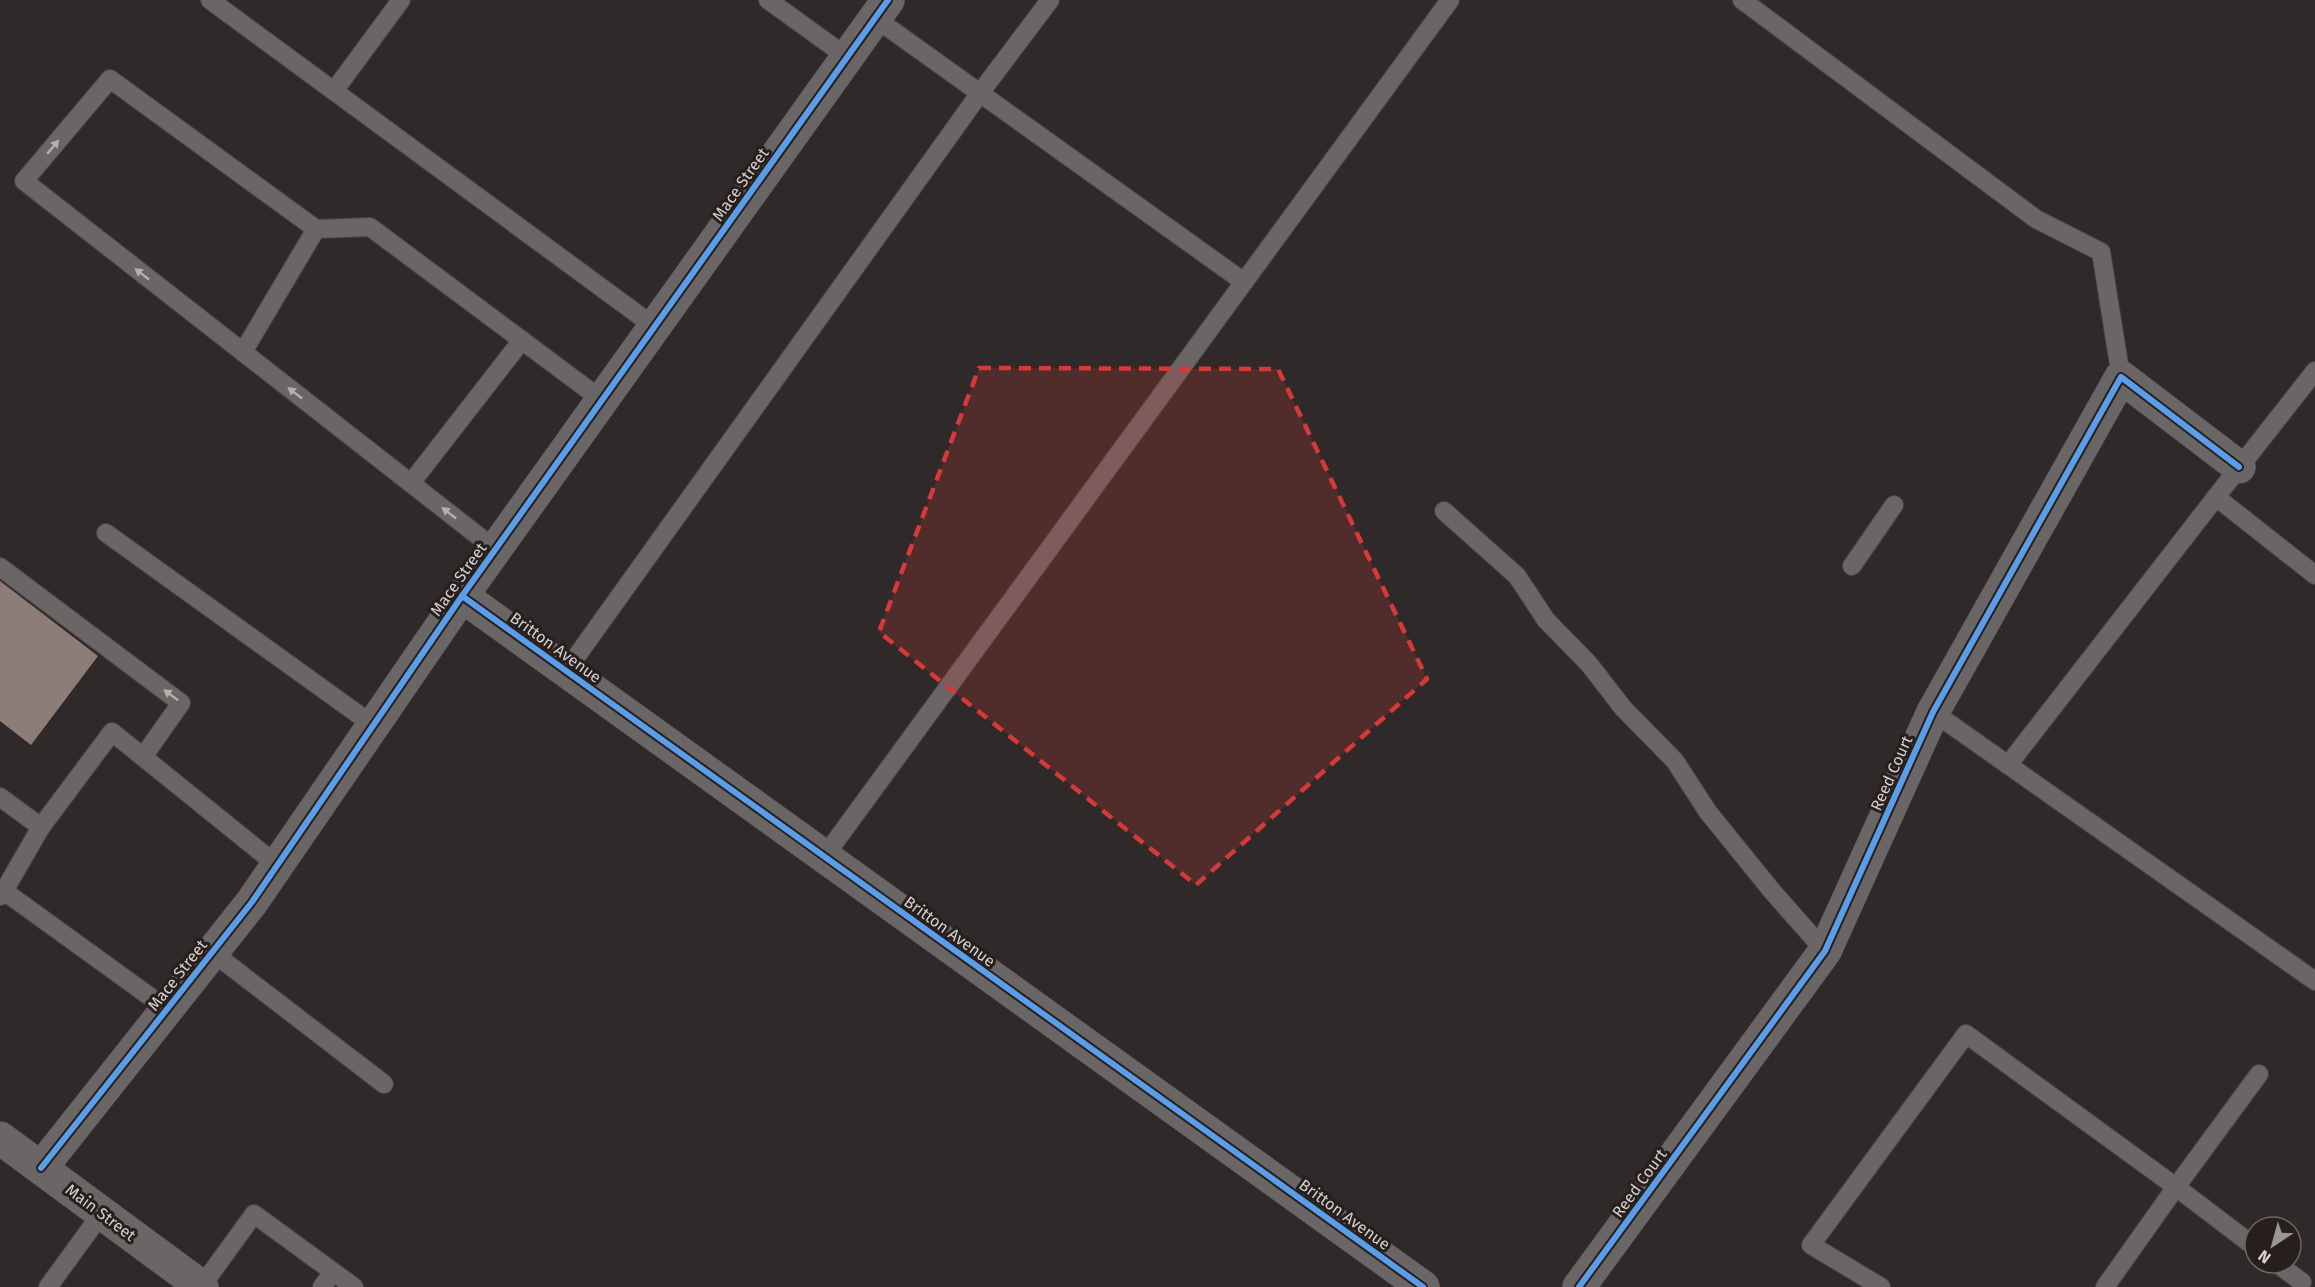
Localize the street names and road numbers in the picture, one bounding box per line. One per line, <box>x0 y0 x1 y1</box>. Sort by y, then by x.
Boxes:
street label: Mace Street <box>708 144 773 224</box>
street label: Mace Street <box>426 539 491 619</box>
street label: Britton Avenue <box>507 608 605 687</box>
street label: Reed Court <box>1867 733 1916 814</box>
street label: Britton Avenue <box>901 892 999 971</box>
street label: Mace Street <box>144 936 211 1015</box>
street label: Reed Court <box>1608 1145 1671 1221</box>
street label: Britton Avenue <box>1296 1175 1394 1254</box>
street label: Main Street <box>62 1180 140 1245</box>

